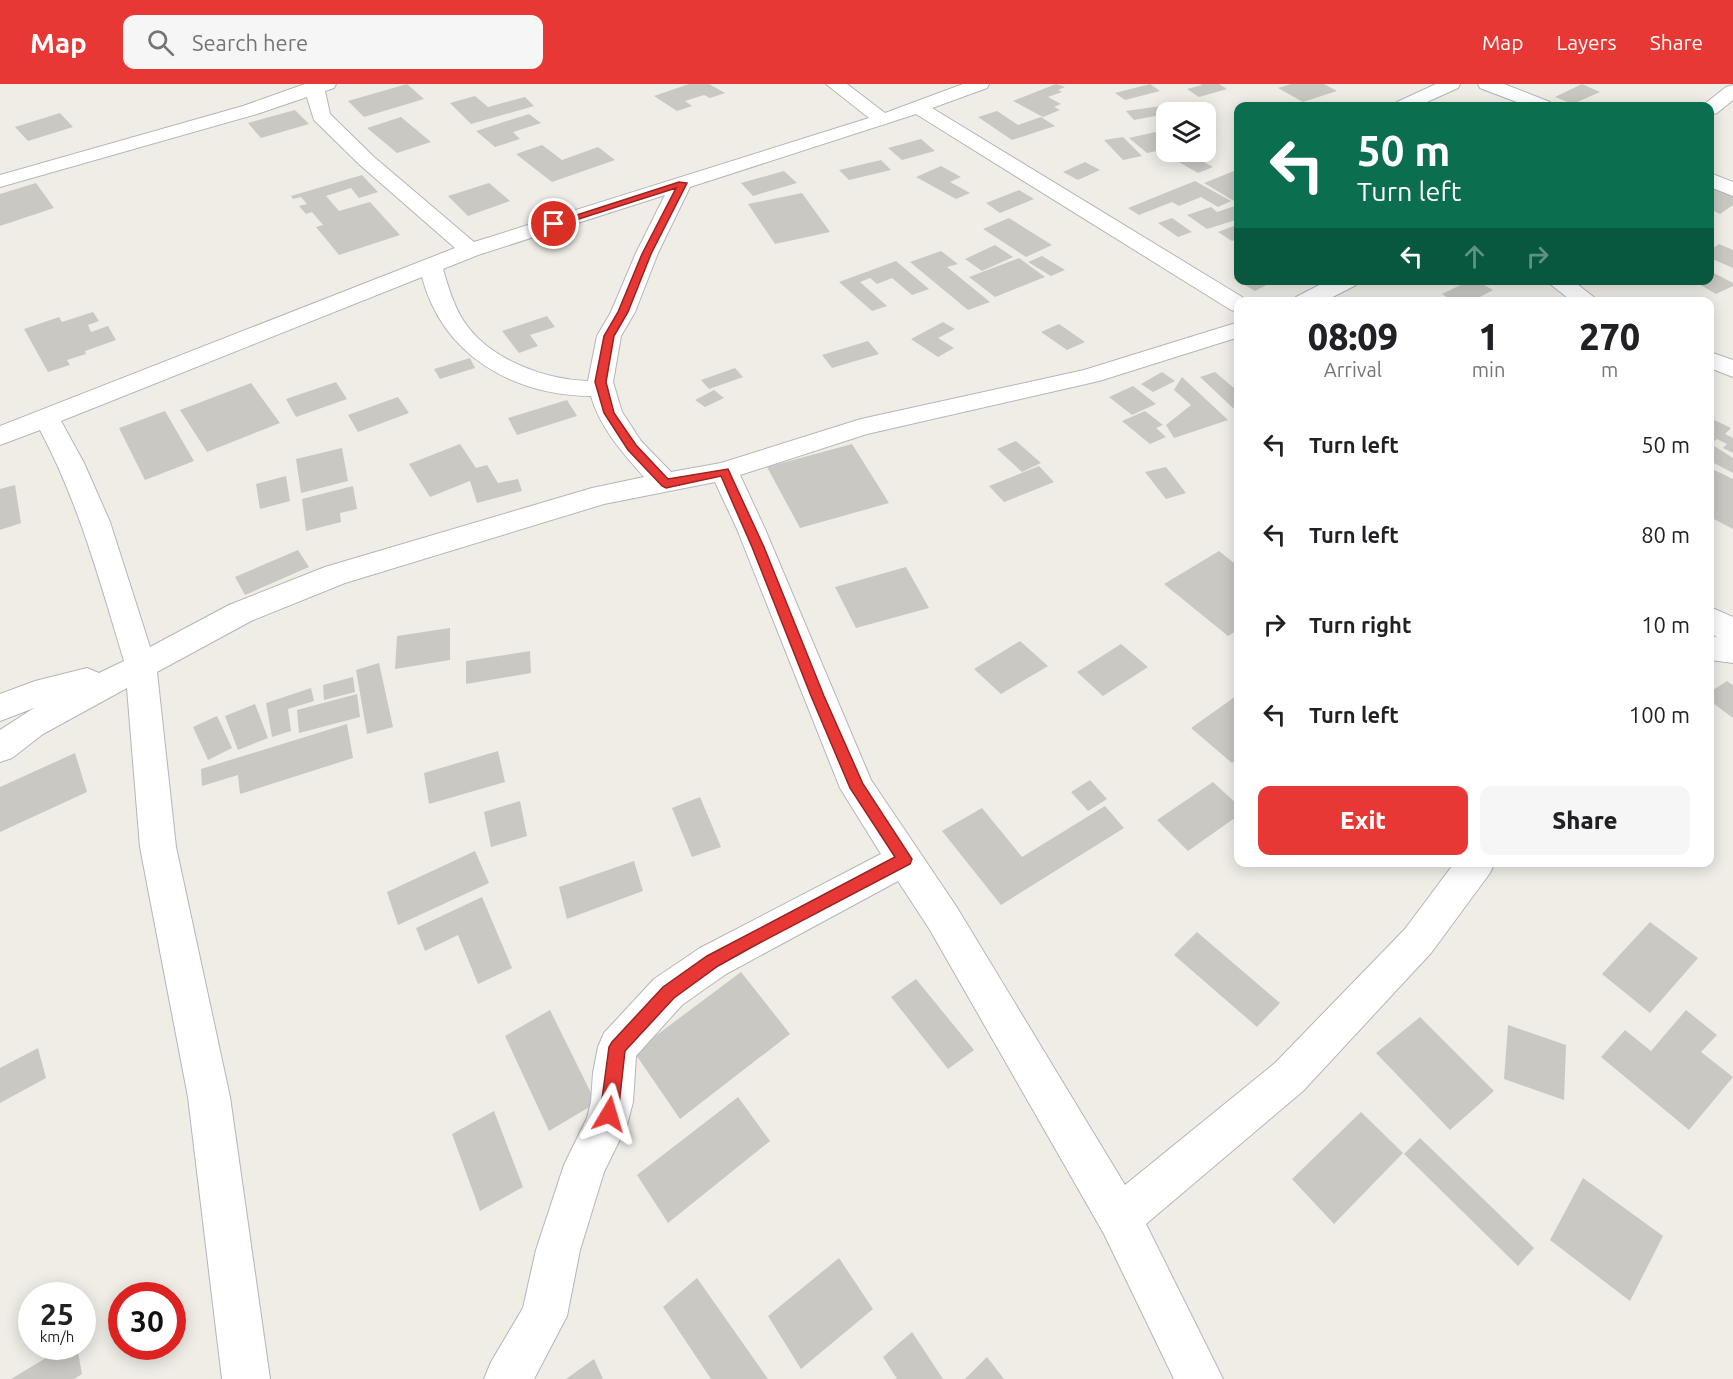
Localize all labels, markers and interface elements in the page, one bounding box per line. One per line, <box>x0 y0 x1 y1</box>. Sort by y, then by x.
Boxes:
search box <box>123 15 543 69</box>
icon: search <box>144 26 177 59</box>
text: Map <box>30 27 87 58</box>
text: Search here <box>192 30 308 55</box>
text: Map <box>1482 30 1523 54</box>
text: Layers <box>1556 30 1617 54</box>
text: Share <box>1650 30 1703 54</box>
map controls <box>1156 102 1216 162</box>
button: layers <box>1156 102 1216 162</box>
icon: left <box>1258 126 1336 204</box>
text: 50 m <box>1357 127 1451 174</box>
text: Turn left <box>1357 176 1461 206</box>
pin <box>528 198 579 249</box>
icon: arrive <box>537 207 570 240</box>
icon: left <box>1395 240 1428 273</box>
icon: ahead <box>1458 240 1491 273</box>
icon: right <box>1521 240 1554 273</box>
text: 08:09 <box>1308 316 1398 357</box>
text: 1 <box>1478 316 1499 357</box>
text: 270 <box>1579 316 1640 357</box>
text: Arrival <box>1324 358 1382 381</box>
text: min <box>1472 358 1505 381</box>
text: m <box>1601 358 1618 381</box>
icon: left <box>1258 428 1291 461</box>
text: Turn left <box>1309 432 1399 457</box>
text: 50 m <box>1641 432 1690 457</box>
icon: left <box>1258 518 1291 551</box>
text: Turn left <box>1309 522 1399 547</box>
text: 80 m <box>1641 522 1690 547</box>
icon: right <box>1258 608 1291 641</box>
text: Turn right <box>1309 612 1411 637</box>
text: 10 m <box>1641 612 1690 637</box>
icon: left <box>1258 698 1291 731</box>
text: Turn left <box>1309 702 1399 727</box>
text: 100 m <box>1629 702 1690 727</box>
button: Exit <box>1258 786 1468 855</box>
button: Share <box>1480 786 1690 855</box>
position arrow <box>577 1082 641 1146</box>
speed limit sign: 30 <box>108 1282 186 1360</box>
text: 25 <box>40 1297 74 1331</box>
text: km/h <box>40 1328 74 1345</box>

